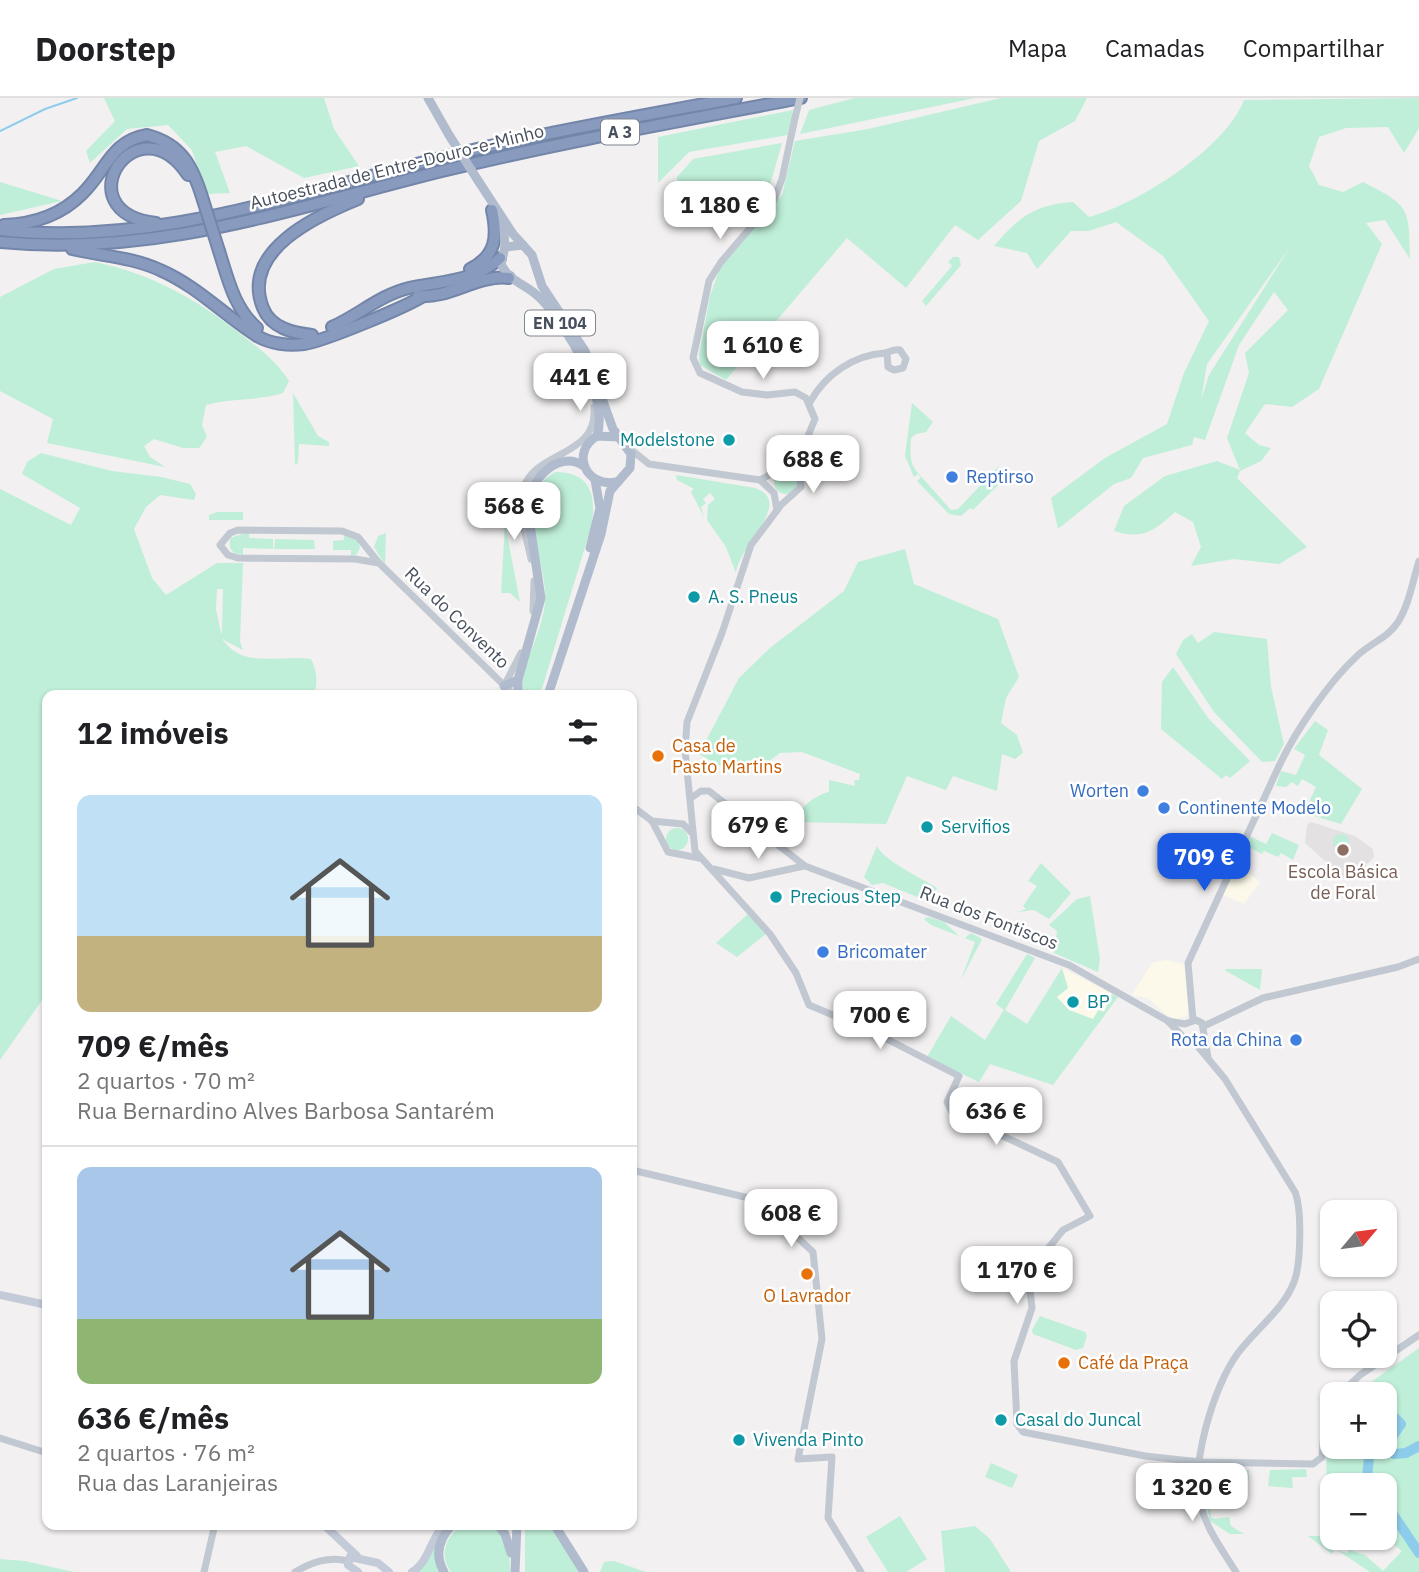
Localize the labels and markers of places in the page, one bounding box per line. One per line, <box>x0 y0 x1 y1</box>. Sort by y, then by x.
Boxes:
pin: 1 180 € <box>655 181 785 241</box>
pin: 1 610 € <box>698 322 828 381</box>
pin: 441 € <box>531 354 629 413</box>
place label: Modelstone <box>620 428 715 451</box>
marker: Modelstone <box>721 432 737 448</box>
pin: 688 € <box>764 436 862 495</box>
place label: Reptirso <box>966 465 1034 488</box>
marker: Reptirso <box>944 469 960 485</box>
pin: 568 € <box>465 482 563 542</box>
place label: A. S. Pneus <box>708 585 798 608</box>
marker: A. S. Pneus <box>686 589 702 605</box>
place label: Casa de Pasto Martins <box>672 734 782 778</box>
marker: Casa de Pasto Martins <box>650 748 666 764</box>
place label: Worten <box>1070 779 1129 802</box>
marker: Worten <box>1135 783 1151 799</box>
place label: Continente Modelo <box>1178 796 1331 819</box>
marker: Continente Modelo <box>1156 800 1172 816</box>
pin: 679 € <box>709 802 807 861</box>
place label: Servifios <box>941 815 1011 838</box>
marker: Servifios <box>919 819 935 835</box>
pin: 709 € <box>1155 834 1253 893</box>
marker: Escola Básica de Foral <box>1335 842 1351 858</box>
place label: Escola Básica de Foral <box>1288 860 1399 904</box>
place label: Precious Step <box>790 885 901 908</box>
marker: Precious Step <box>768 889 784 905</box>
place label: Bricomater <box>837 940 927 963</box>
marker: Bricomater <box>815 944 831 960</box>
place label: BP <box>1087 990 1110 1013</box>
pin: 700 € <box>831 992 929 1051</box>
marker: BP <box>1065 994 1081 1010</box>
place label: Rota da China <box>1170 1028 1282 1051</box>
marker: Rota da China <box>1288 1032 1304 1048</box>
pin: 636 € <box>947 1088 1045 1147</box>
pin: 608 € <box>742 1190 840 1249</box>
pin: 1 170 € <box>952 1246 1082 1306</box>
marker: O Lavrador <box>799 1266 815 1282</box>
place label: O Lavrador <box>763 1284 851 1307</box>
place label: Café da Praça <box>1078 1351 1189 1374</box>
marker: Café da Praça <box>1056 1355 1072 1371</box>
place label: Casal do Juncal <box>1015 1408 1141 1431</box>
marker: Casal do Juncal <box>993 1412 1009 1428</box>
place label: Vivenda Pinto <box>753 1428 864 1451</box>
marker: Vivenda Pinto <box>731 1432 747 1448</box>
pin: 1 320 € <box>1127 1464 1257 1523</box>

